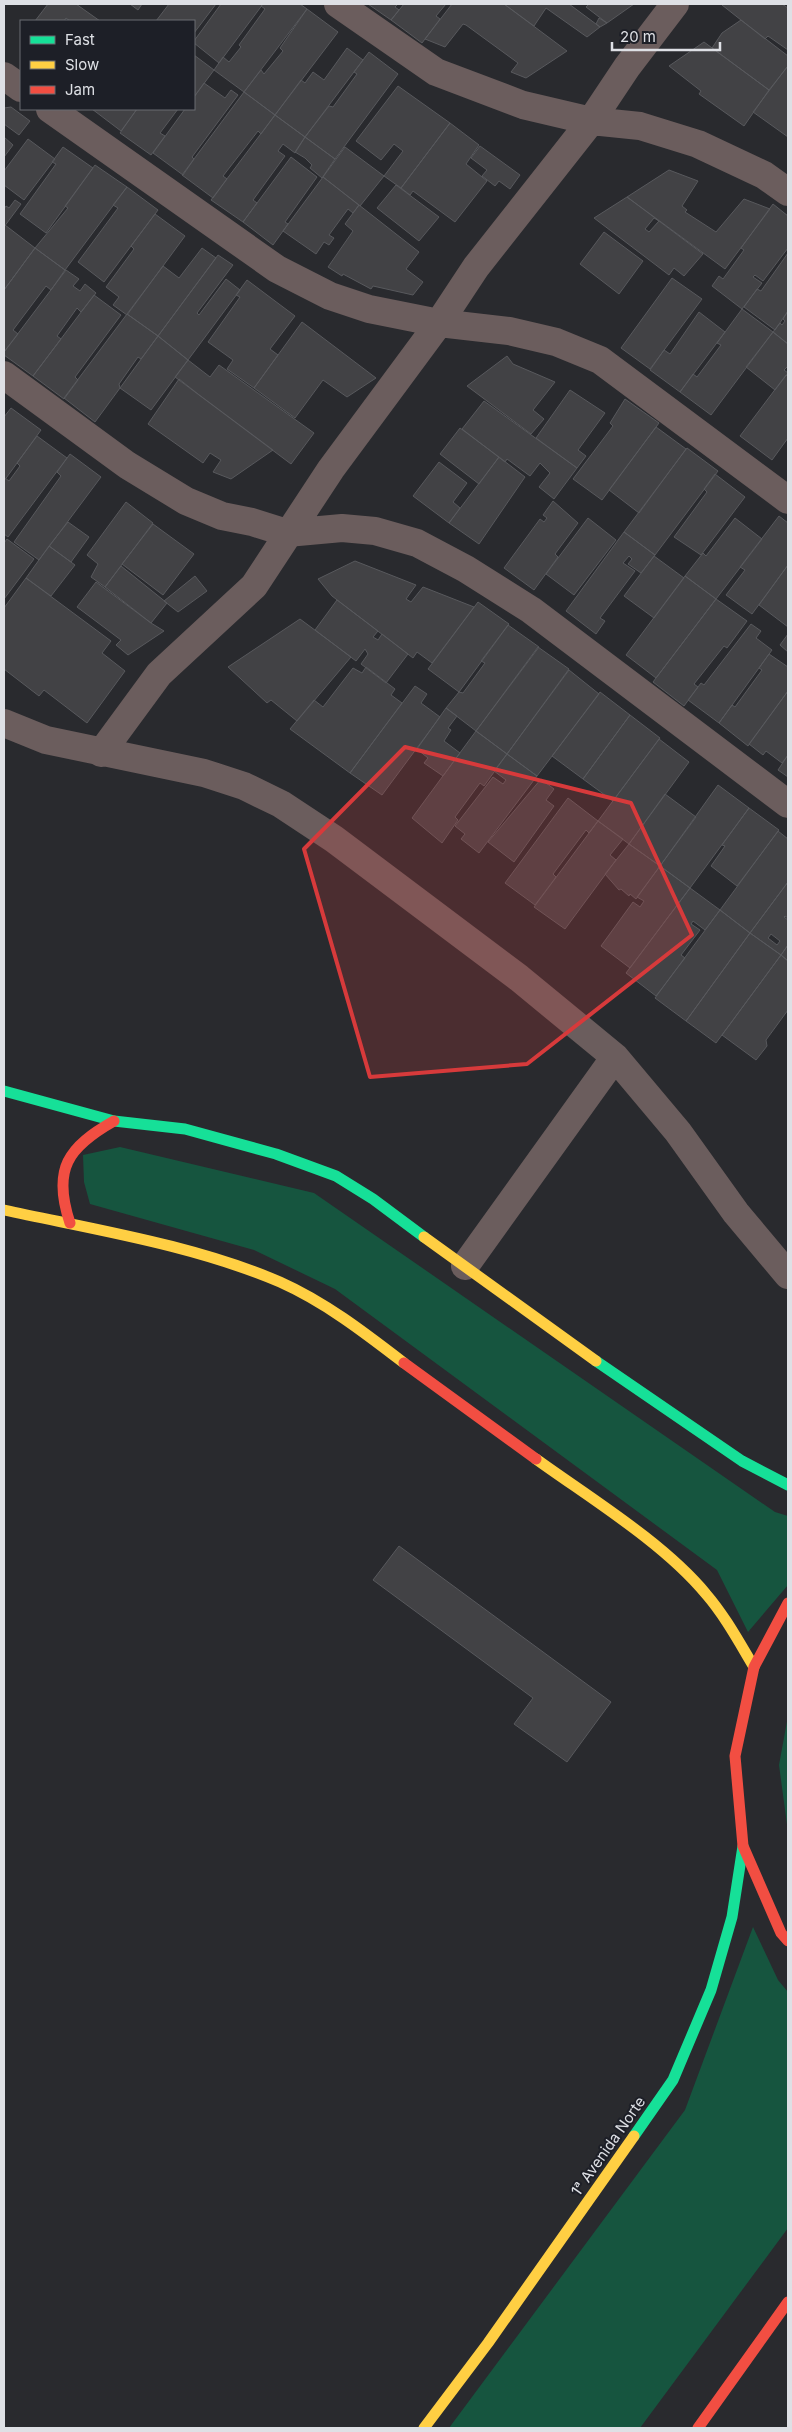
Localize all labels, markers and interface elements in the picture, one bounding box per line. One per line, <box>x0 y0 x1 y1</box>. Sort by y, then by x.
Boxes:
legend <box>20 20 195 110</box>
scale bar <box>612 20 720 52</box>
text: 20 m <box>620 27 656 46</box>
text: Fast <box>65 30 95 49</box>
text: Slow <box>65 55 99 74</box>
text: Jam <box>65 80 95 99</box>
street label: 1ᵃ Avenida Norte <box>567 2093 649 2199</box>

